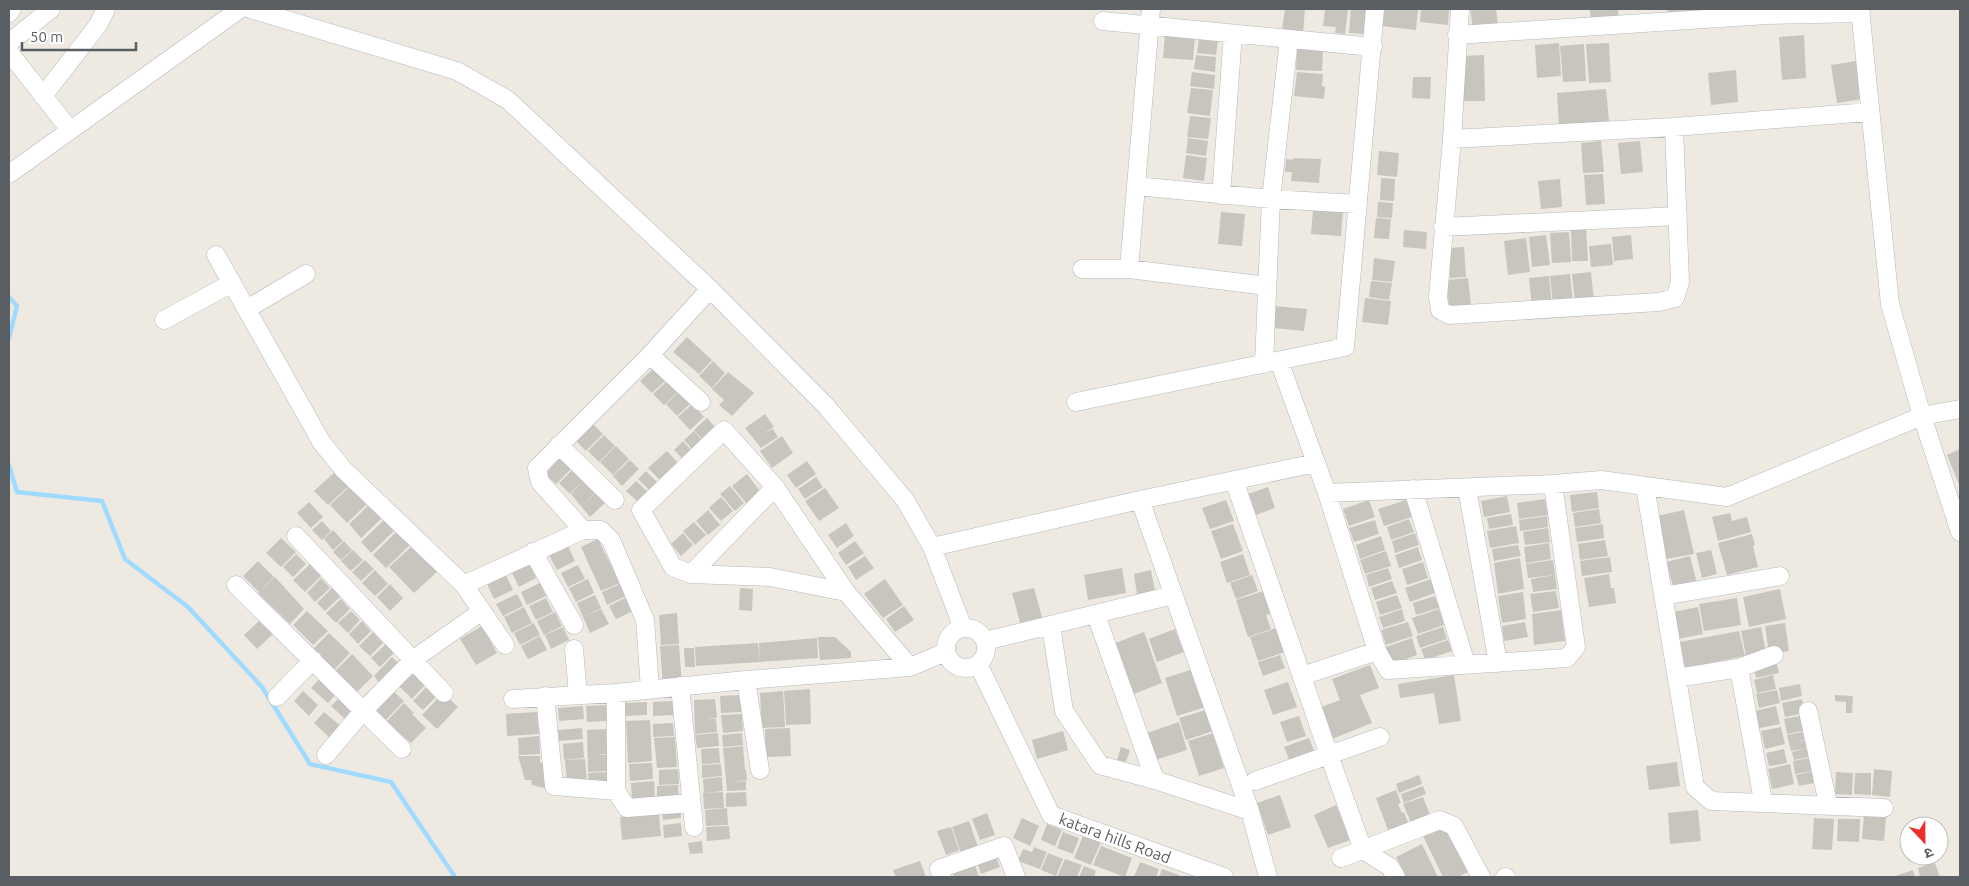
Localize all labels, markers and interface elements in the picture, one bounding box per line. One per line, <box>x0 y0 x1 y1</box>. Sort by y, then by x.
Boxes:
scale bar <box>22 20 136 52</box>
text: 50 m <box>30 28 63 45</box>
street label: katara hills Road <box>1057 809 1173 867</box>
north arrow <box>1899 816 1949 866</box>
text: उ <box>1921 844 1936 862</box>

